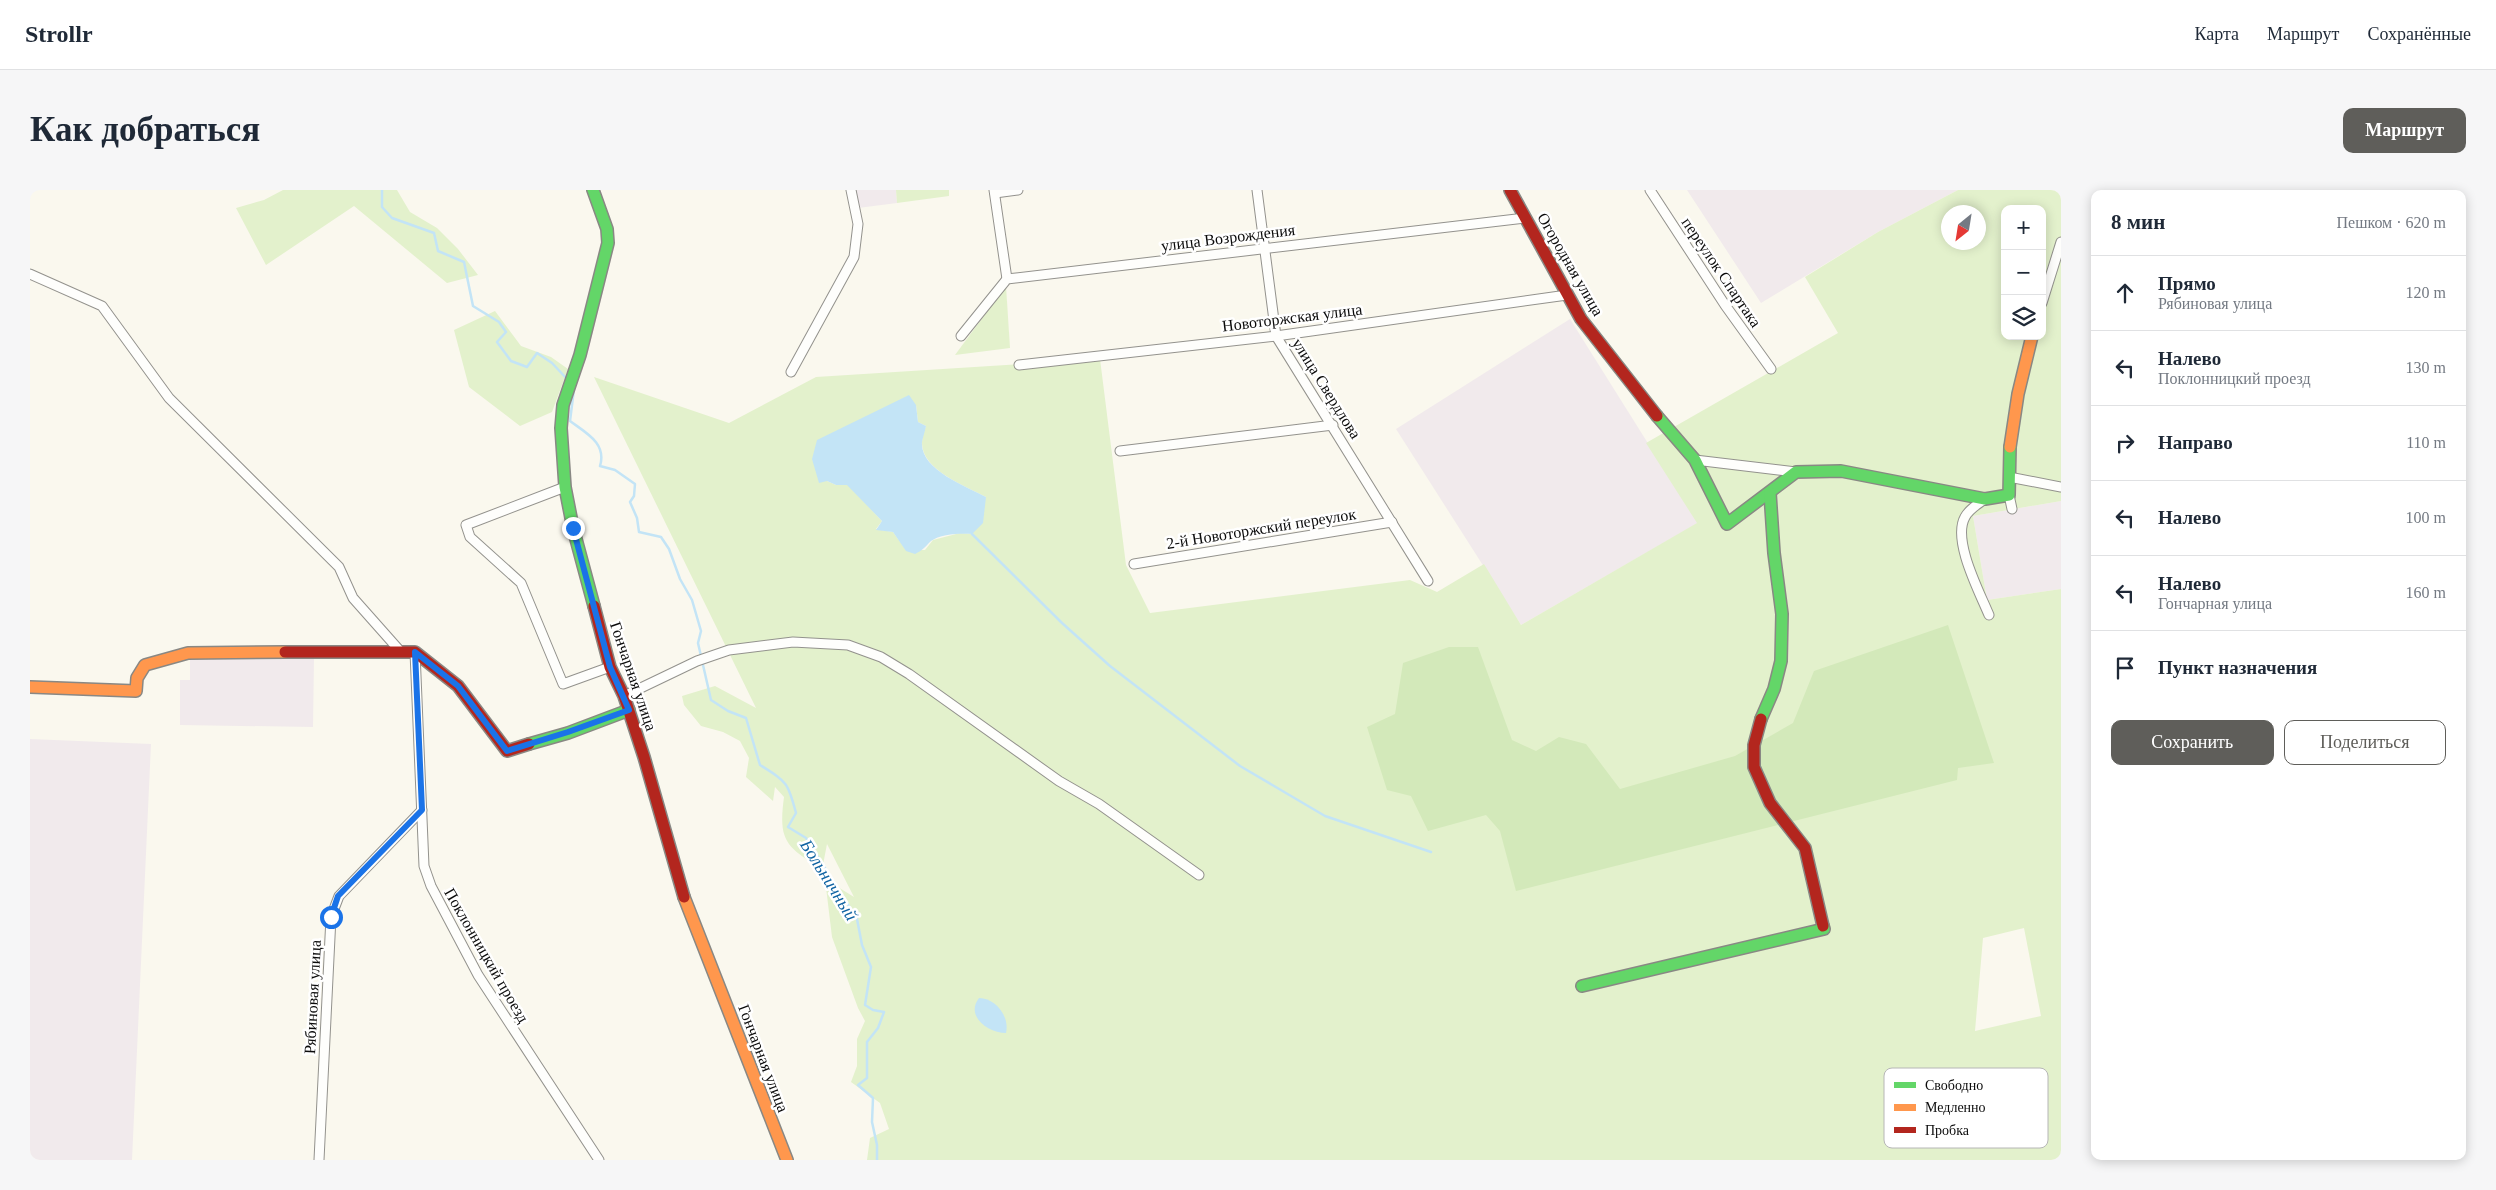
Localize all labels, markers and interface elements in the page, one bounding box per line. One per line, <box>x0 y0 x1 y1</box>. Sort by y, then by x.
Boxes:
text: Strollr <box>25 21 93 47</box>
text: Карта <box>2194 24 2239 44</box>
text: Маршрут <box>2267 24 2339 44</box>
text: Сохранённые <box>2367 24 2471 44</box>
button: Маршрут <box>2343 108 2466 153</box>
text: Как добраться <box>30 110 260 149</box>
north arrow <box>1941 205 1986 250</box>
map controls <box>2001 205 2046 340</box>
button: + <box>2001 205 2046 250</box>
street label: Огородная улица <box>1533 210 1607 319</box>
text: 8 мин <box>2111 210 2165 234</box>
street label: переулок Спартака <box>1678 214 1765 331</box>
text: Пешком · 620 m <box>2336 214 2446 231</box>
street label: улица Возрождения <box>1160 221 1297 255</box>
button: − <box>2001 250 2046 295</box>
text: Прямо <box>2158 273 2216 294</box>
icon: ahead <box>2111 279 2139 307</box>
text: 120 m <box>2406 284 2446 301</box>
button: layers <box>2001 295 2046 340</box>
text: Рябиновая улица <box>2158 295 2272 312</box>
street label: Новоторжская улица <box>1221 300 1363 336</box>
street label: улица Свердлова <box>1288 335 1364 442</box>
text: Налево <box>2158 348 2221 369</box>
icon: left <box>2111 354 2139 382</box>
text: 130 m <box>2406 359 2446 376</box>
text: Поклонницкий проезд <box>2158 370 2311 387</box>
icon: right <box>2111 429 2139 457</box>
text: Направо <box>2158 432 2233 453</box>
text: 110 m <box>2406 434 2446 451</box>
icon: left <box>2111 504 2139 532</box>
street label: 2-й Новоторжский переулок <box>1165 505 1357 553</box>
text: Налево <box>2158 507 2221 528</box>
text: 100 m <box>2406 509 2446 526</box>
route end <box>562 517 585 540</box>
text: Налево <box>2158 573 2221 594</box>
icon: left <box>2111 579 2139 607</box>
text: 160 m <box>2406 584 2446 601</box>
text: Гончарная улица <box>2158 595 2272 612</box>
street label: Гончарная улица <box>606 619 660 733</box>
icon: arrive <box>2111 654 2139 682</box>
text: Пункт назначения <box>2158 657 2317 678</box>
button: Сохранить <box>2111 720 2274 765</box>
button: Поделиться <box>2284 720 2446 765</box>
water label: Больничный <box>796 835 862 924</box>
street label: Поклонницкий проезд <box>440 885 532 1026</box>
route start <box>320 906 343 929</box>
street label: Рябиновая улица <box>301 940 325 1055</box>
street label: Гончарная улица <box>734 1002 792 1115</box>
legend <box>1884 1068 2048 1148</box>
text: Свободно <box>1925 1078 1983 1093</box>
text: Медленно <box>1925 1100 1986 1115</box>
text: Пробка <box>1925 1123 1970 1138</box>

